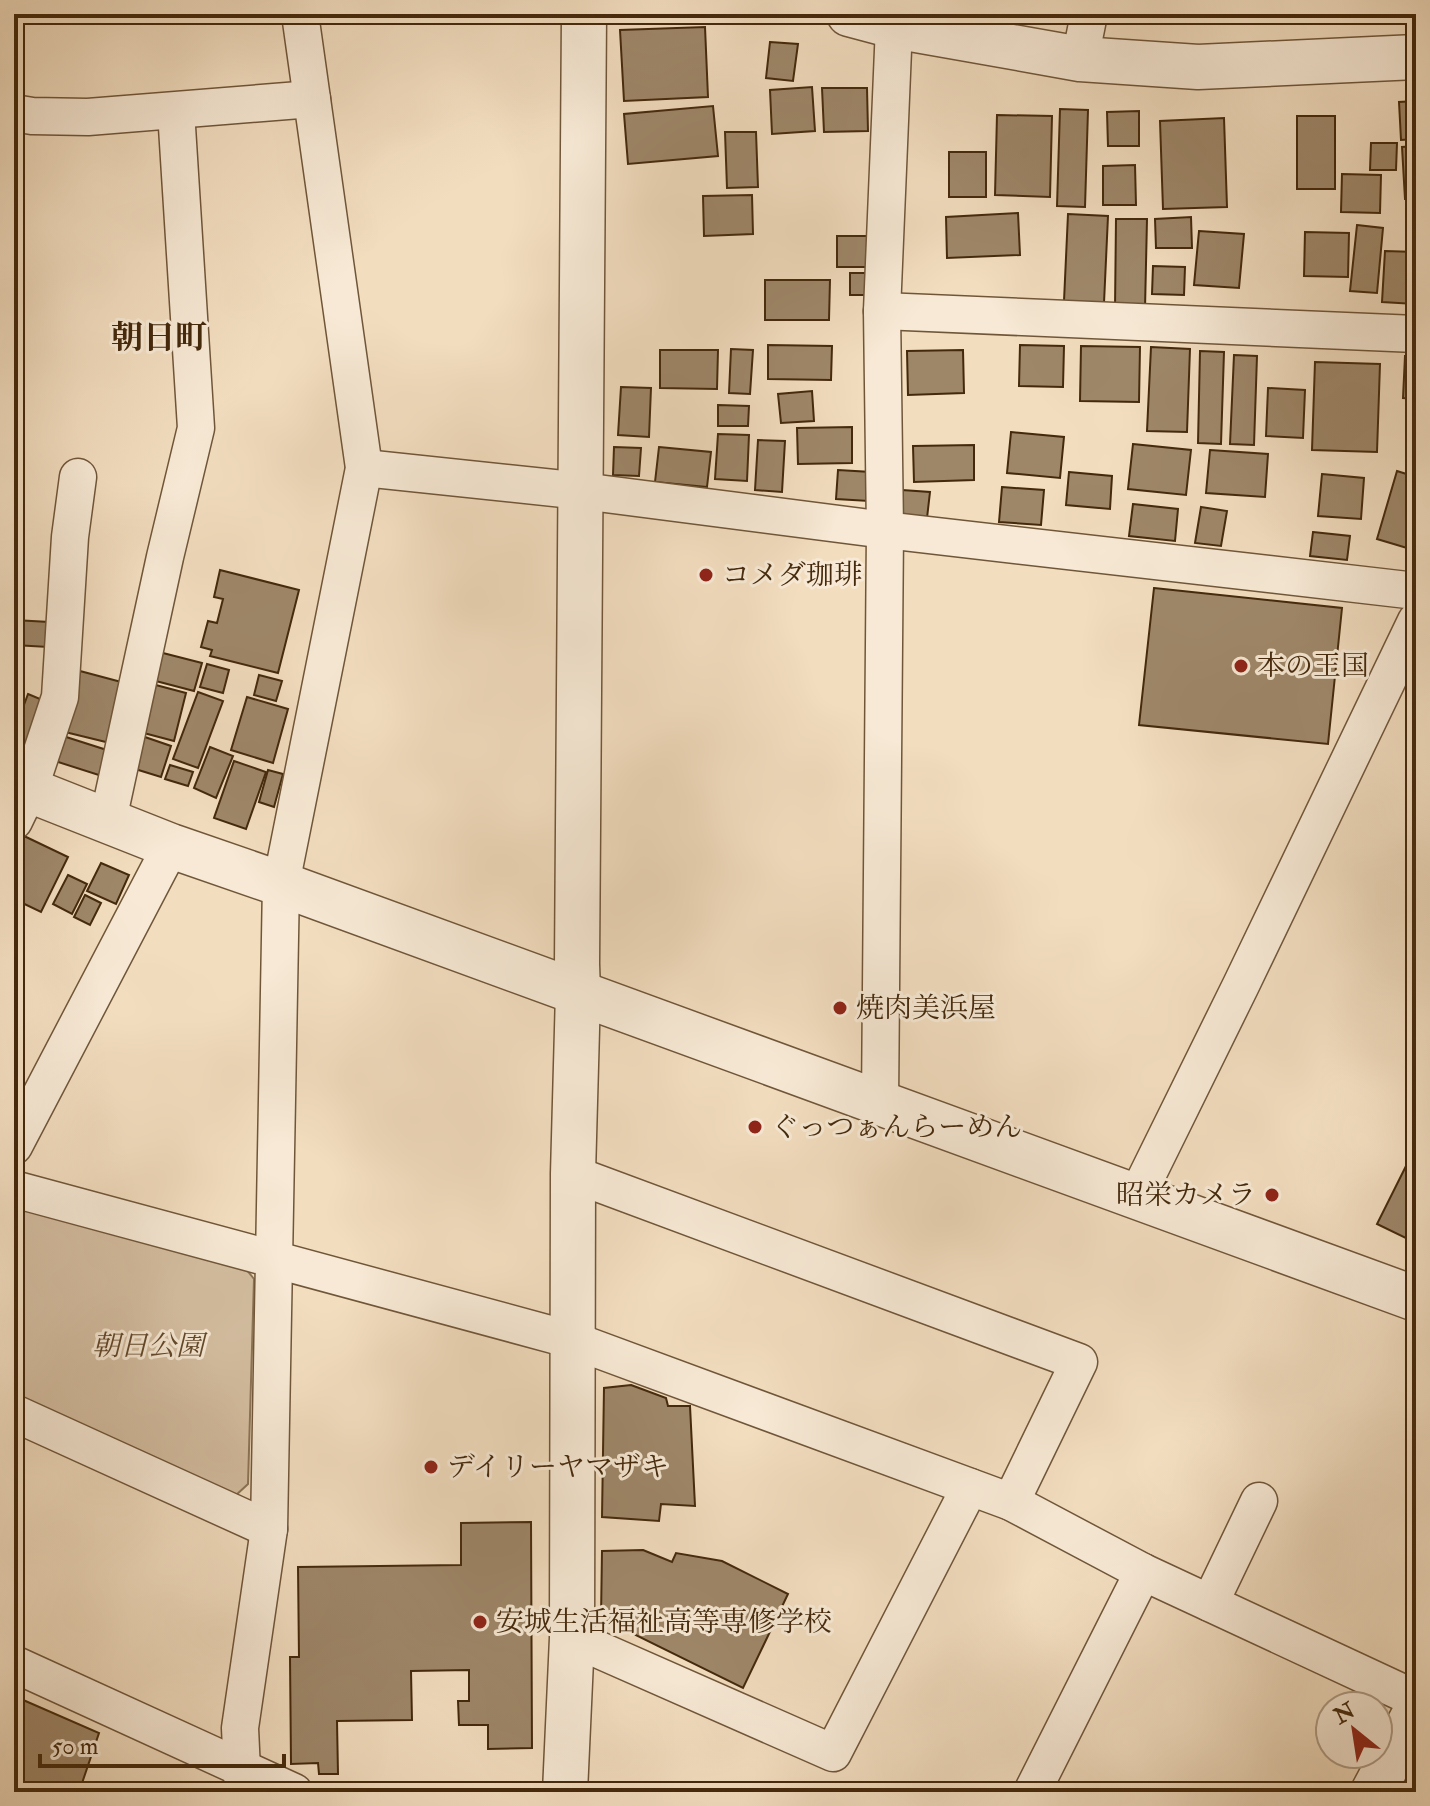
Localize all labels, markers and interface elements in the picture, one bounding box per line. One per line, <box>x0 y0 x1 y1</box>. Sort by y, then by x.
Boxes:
district label: 朝日町 <box>111 318 207 358</box>
place label: コメダ珈琲 <box>722 558 862 593</box>
marker: コメダ珈琲 <box>697 566 715 584</box>
place label: 本の王国 <box>1257 649 1369 684</box>
marker: 本の王国 <box>1232 657 1250 675</box>
place label: 焼肉美浜屋 <box>856 991 996 1026</box>
marker: 焼肉美浜屋 <box>831 999 849 1017</box>
place label: ぐっつぁんらーめん <box>771 1110 1022 1145</box>
marker: ぐっつぁんらーめん <box>746 1118 764 1136</box>
place label: 昭栄カメラ <box>1116 1178 1256 1213</box>
marker: 昭栄カメラ <box>1263 1186 1281 1204</box>
park label: 朝日公園 <box>92 1329 208 1364</box>
place label: デイリーヤマザキ <box>447 1450 669 1485</box>
marker: デイリーヤマザキ <box>422 1458 440 1476</box>
place label: 安城生活福祉高等専修学校 <box>496 1605 832 1640</box>
marker: 安城生活福祉高等専修学校 <box>471 1613 489 1631</box>
north arrow <box>1314 1690 1394 1770</box>
text: N <box>1328 1696 1360 1731</box>
scale bar <box>40 1718 284 1768</box>
text: 50 m <box>52 1731 99 1762</box>

